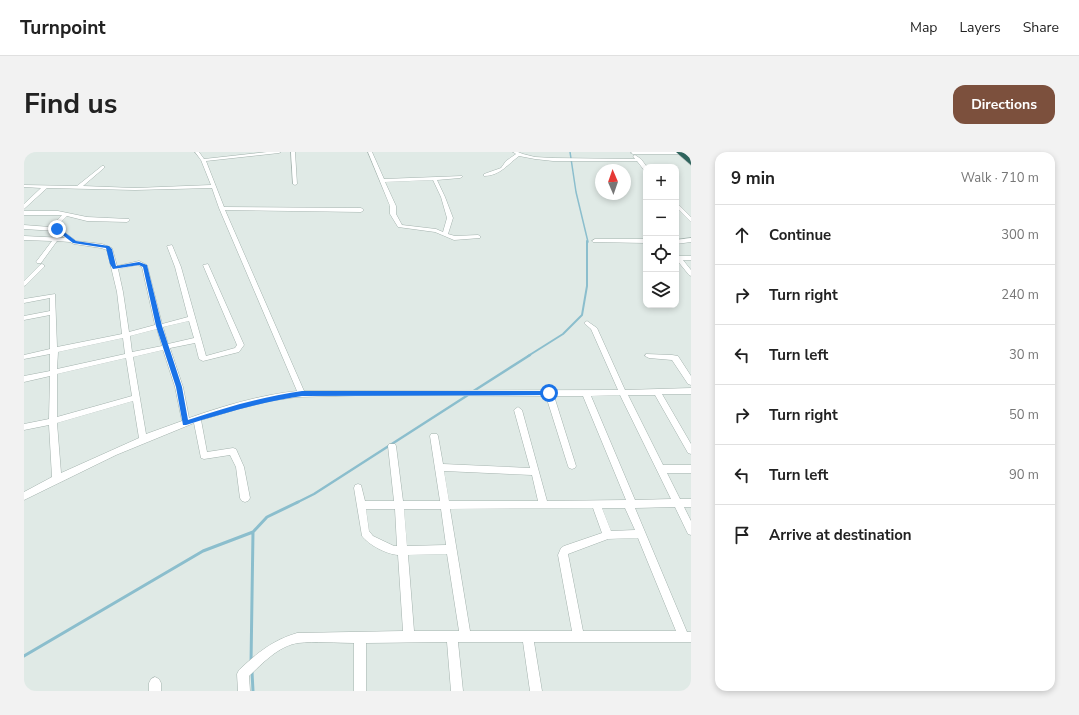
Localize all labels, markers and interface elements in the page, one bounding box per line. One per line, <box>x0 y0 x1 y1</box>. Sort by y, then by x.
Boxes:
text: Turnpoint <box>20 15 106 41</box>
text: Map <box>910 18 937 37</box>
text: Layers <box>959 18 1001 37</box>
text: Share <box>1023 18 1059 37</box>
text: Find us <box>24 85 118 123</box>
button: Directions <box>953 85 1055 124</box>
north arrow <box>595 164 631 200</box>
map controls <box>643 164 679 308</box>
button: + <box>643 164 679 200</box>
text: 9 min <box>731 167 775 190</box>
text: Walk · 710 m <box>961 169 1039 187</box>
button: − <box>643 200 679 236</box>
route end <box>48 220 66 238</box>
icon: ahead <box>731 224 753 246</box>
text: Continue <box>769 225 831 245</box>
text: 300 m <box>1001 226 1039 244</box>
button: locate <box>643 236 679 272</box>
button: layers <box>643 272 679 308</box>
icon: right <box>731 284 753 306</box>
text: Turn right <box>769 285 838 305</box>
text: 240 m <box>1001 286 1039 304</box>
icon: left <box>731 344 753 366</box>
text: Turn left <box>769 345 828 365</box>
text: 30 m <box>1009 346 1039 364</box>
route start <box>540 384 558 402</box>
icon: right <box>731 404 753 426</box>
text: Turn right <box>769 405 838 425</box>
text: 50 m <box>1009 406 1039 424</box>
icon: left <box>731 464 753 486</box>
text: Turn left <box>769 465 828 485</box>
text: 90 m <box>1009 466 1039 484</box>
icon: arrive <box>731 524 753 546</box>
text: Arrive at destination <box>769 525 912 545</box>

